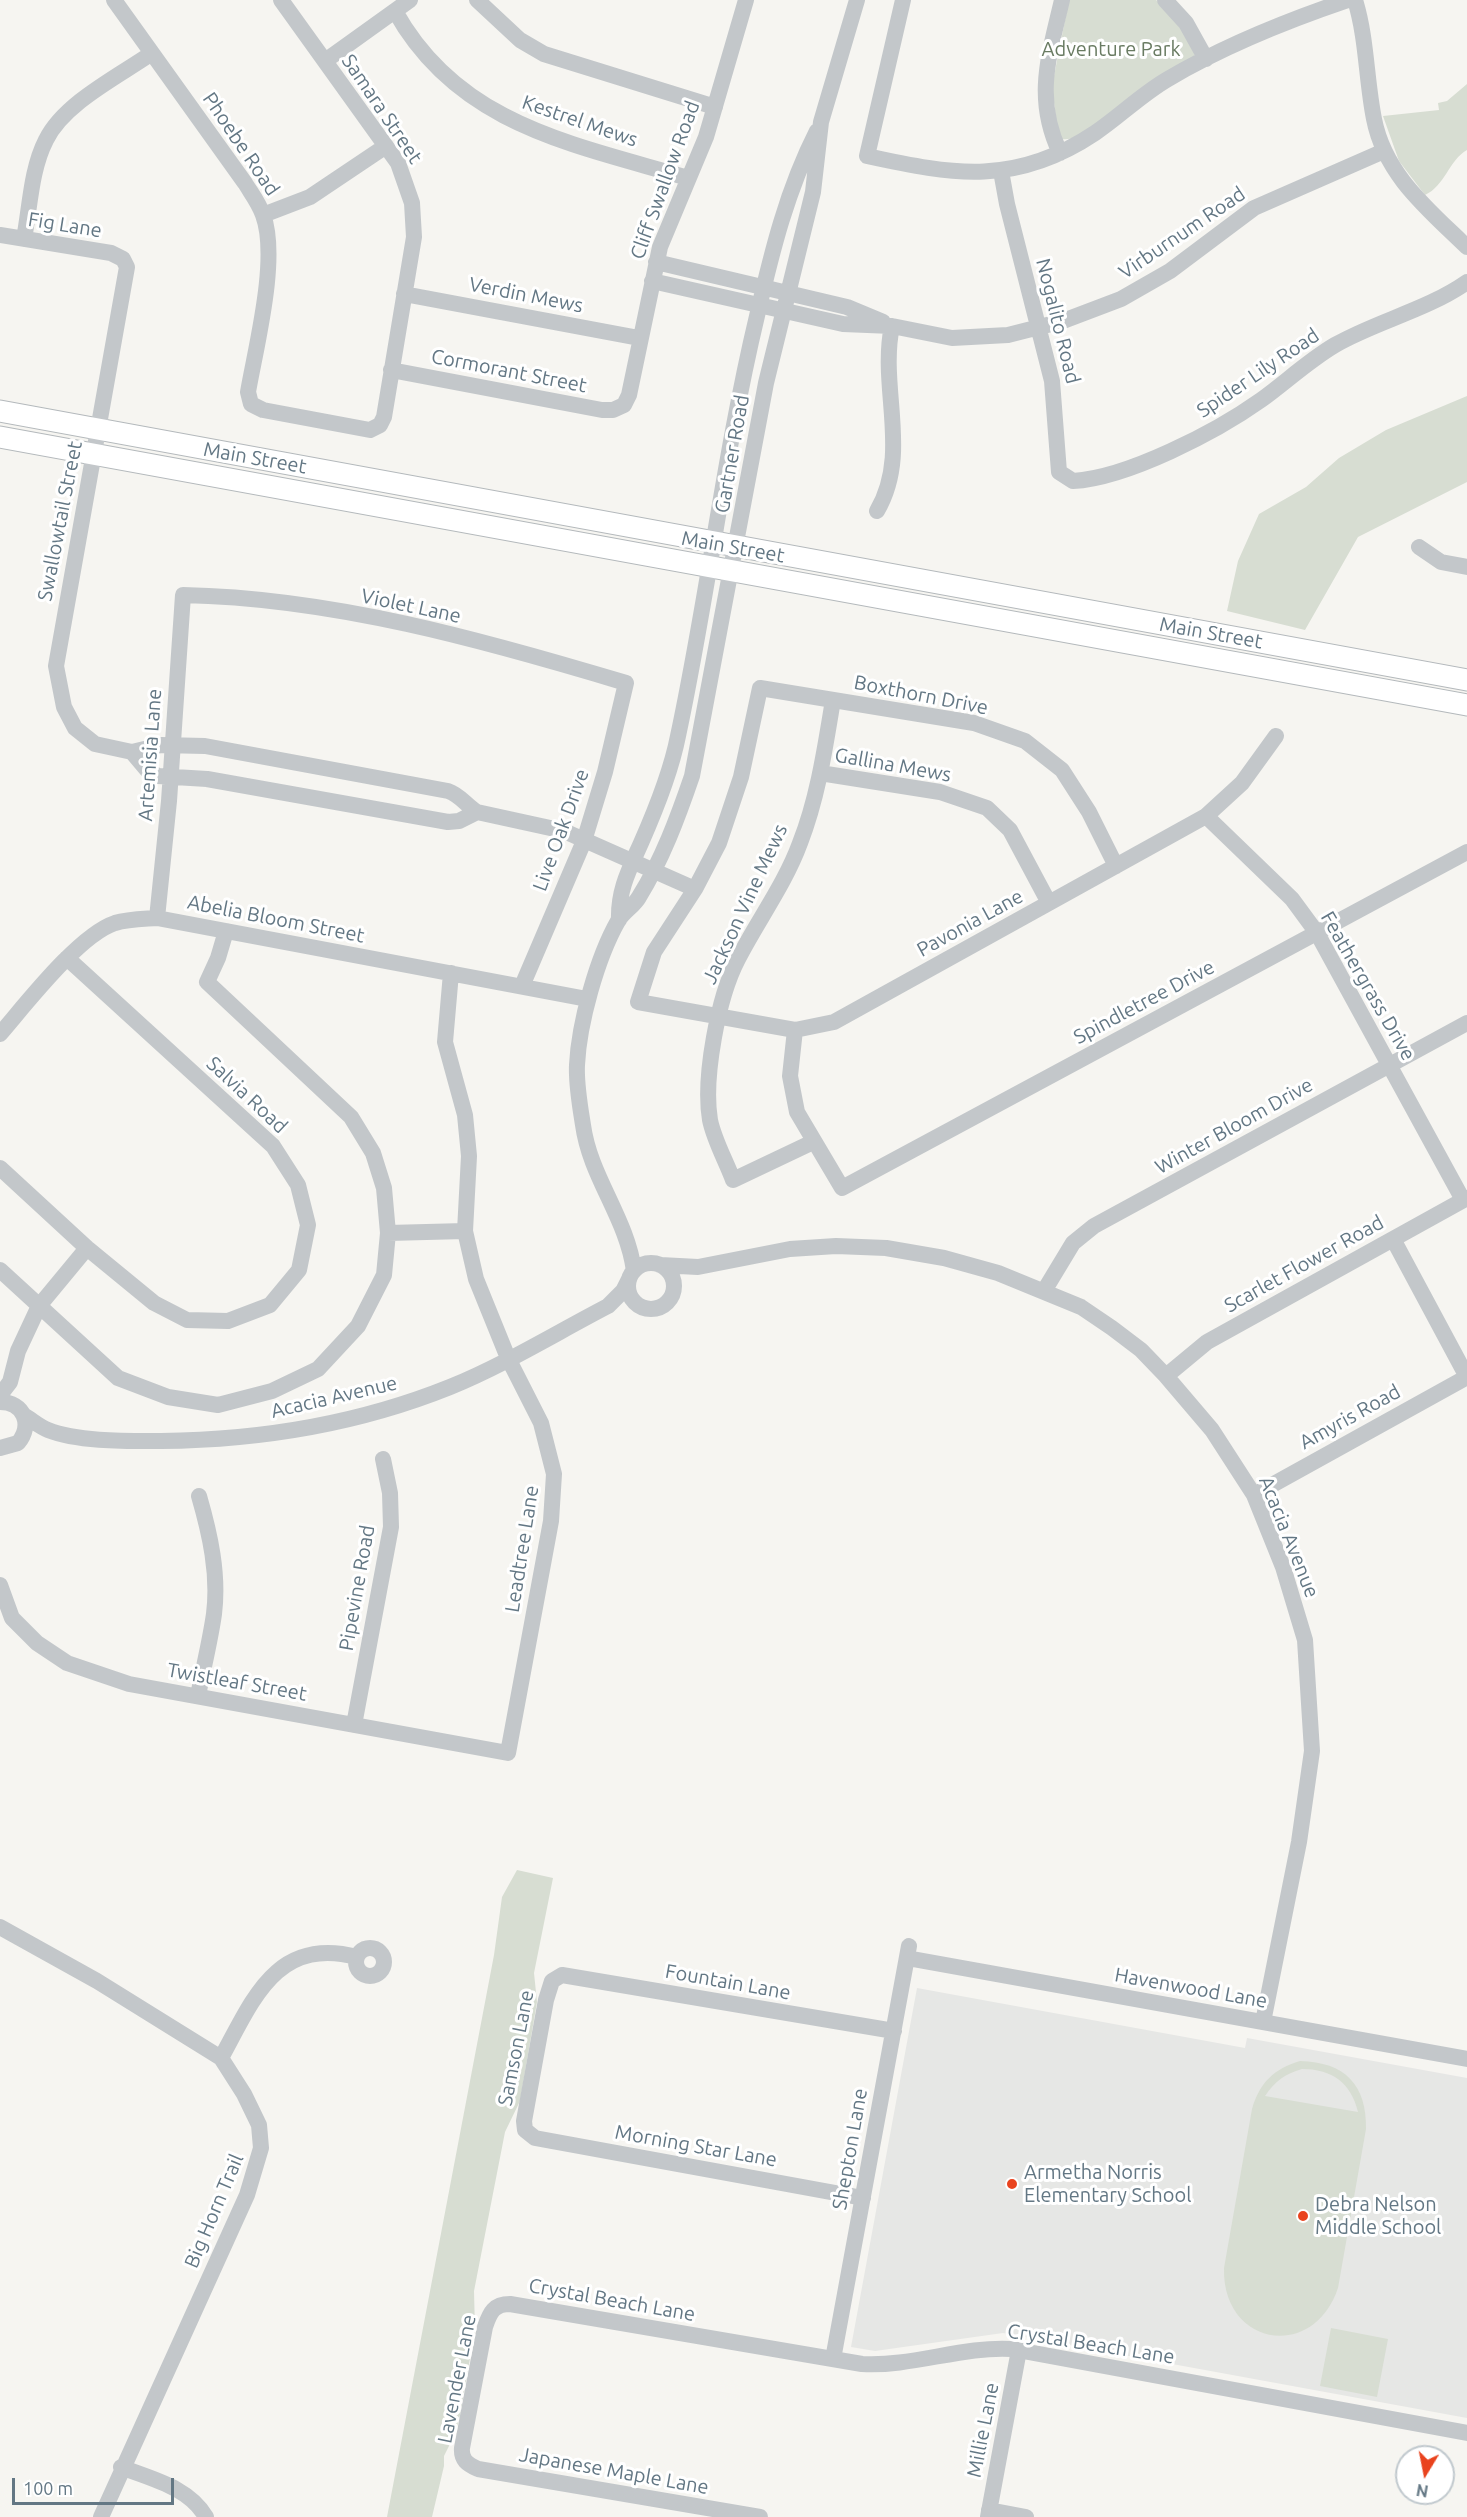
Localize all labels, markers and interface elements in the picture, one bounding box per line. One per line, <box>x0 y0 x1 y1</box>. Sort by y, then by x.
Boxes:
park label: Adventure Park <box>1041 37 1181 61</box>
street label: Samara Street <box>337 50 427 168</box>
street label: Phoebe Road <box>198 88 284 200</box>
street label: Kestrel Mews <box>519 90 641 152</box>
street label: Cliff Swallow Road <box>625 98 705 262</box>
street label: Virburnum Road <box>1114 182 1250 284</box>
street label: Fig Lane <box>26 207 104 243</box>
street label: Nogalito Road <box>1031 256 1085 386</box>
street label: Verdin Mews <box>467 272 585 318</box>
street label: Spider Lily Road <box>1192 323 1324 423</box>
street label: Cormorant Street <box>429 344 589 398</box>
street label: Gartner Road <box>710 393 754 515</box>
street label: Main Street <box>202 437 308 479</box>
street label: Swallowtail Street <box>33 439 87 603</box>
street label: Main Street <box>680 526 786 568</box>
street label: Violet Lane <box>359 584 463 628</box>
street label: Main Street <box>1158 612 1264 654</box>
street label: Boxthorn Drive <box>852 670 990 720</box>
street label: Artemisia Lane <box>133 688 167 822</box>
street label: Gallina Mews <box>833 743 953 787</box>
street label: Live Oak Drive <box>528 766 594 894</box>
street label: Jackson Vine Mews <box>697 820 793 988</box>
street label: Pavonia Lane <box>913 884 1027 962</box>
street label: Abelia Bloom Street <box>186 890 366 948</box>
street label: Feathergrass Drive <box>1316 907 1420 1065</box>
street label: Spindletree Drive <box>1070 955 1218 1049</box>
street label: Salvia Road <box>202 1052 292 1138</box>
street label: Winter Bloom Drive <box>1151 1073 1317 1179</box>
street label: Scarlet Flower Road <box>1220 1210 1388 1318</box>
street label: Acacia Avenue <box>269 1371 399 1423</box>
street label: Amyris Road <box>1295 1379 1405 1455</box>
street label: Acacia Avenue <box>1254 1473 1324 1601</box>
street label: Leadtree Lane <box>500 1484 544 1614</box>
street label: Pipevine Road <box>334 1523 380 1653</box>
street label: Twistleaf Street <box>165 1658 309 1706</box>
street label: Fountain Lane <box>663 1959 793 2005</box>
street label: Havenwood Lane <box>1113 1963 1269 2013</box>
street label: Samson Lane <box>493 1988 539 2108</box>
street label: Shepton Lane <box>827 2086 873 2212</box>
street label: Morning Star Lane <box>613 2120 779 2172</box>
street label: Big Horn Trail <box>179 2151 249 2271</box>
place label: Armetha Norris Elementary School <box>1024 2160 1191 2207</box>
marker: Armetha Norris Elementary School <box>1005 2177 1019 2191</box>
place label: Debra Nelson Middle School <box>1315 2192 1441 2239</box>
marker: Debra Nelson Middle School <box>1296 2209 1310 2223</box>
street label: Crystal Beach Lane <box>527 2274 697 2326</box>
street label: Lavender Lane <box>433 2313 481 2445</box>
street label: Crystal Beach Lane <box>1006 2319 1176 2369</box>
street label: Millie Lane <box>962 2381 1004 2479</box>
street label: Japanese Maple Lane <box>517 2443 711 2499</box>
north arrow <box>1395 2445 1455 2505</box>
scale bar <box>15 2466 177 2504</box>
text: 100 m <box>23 2478 73 2498</box>
text: N <box>1415 2481 1430 2501</box>

